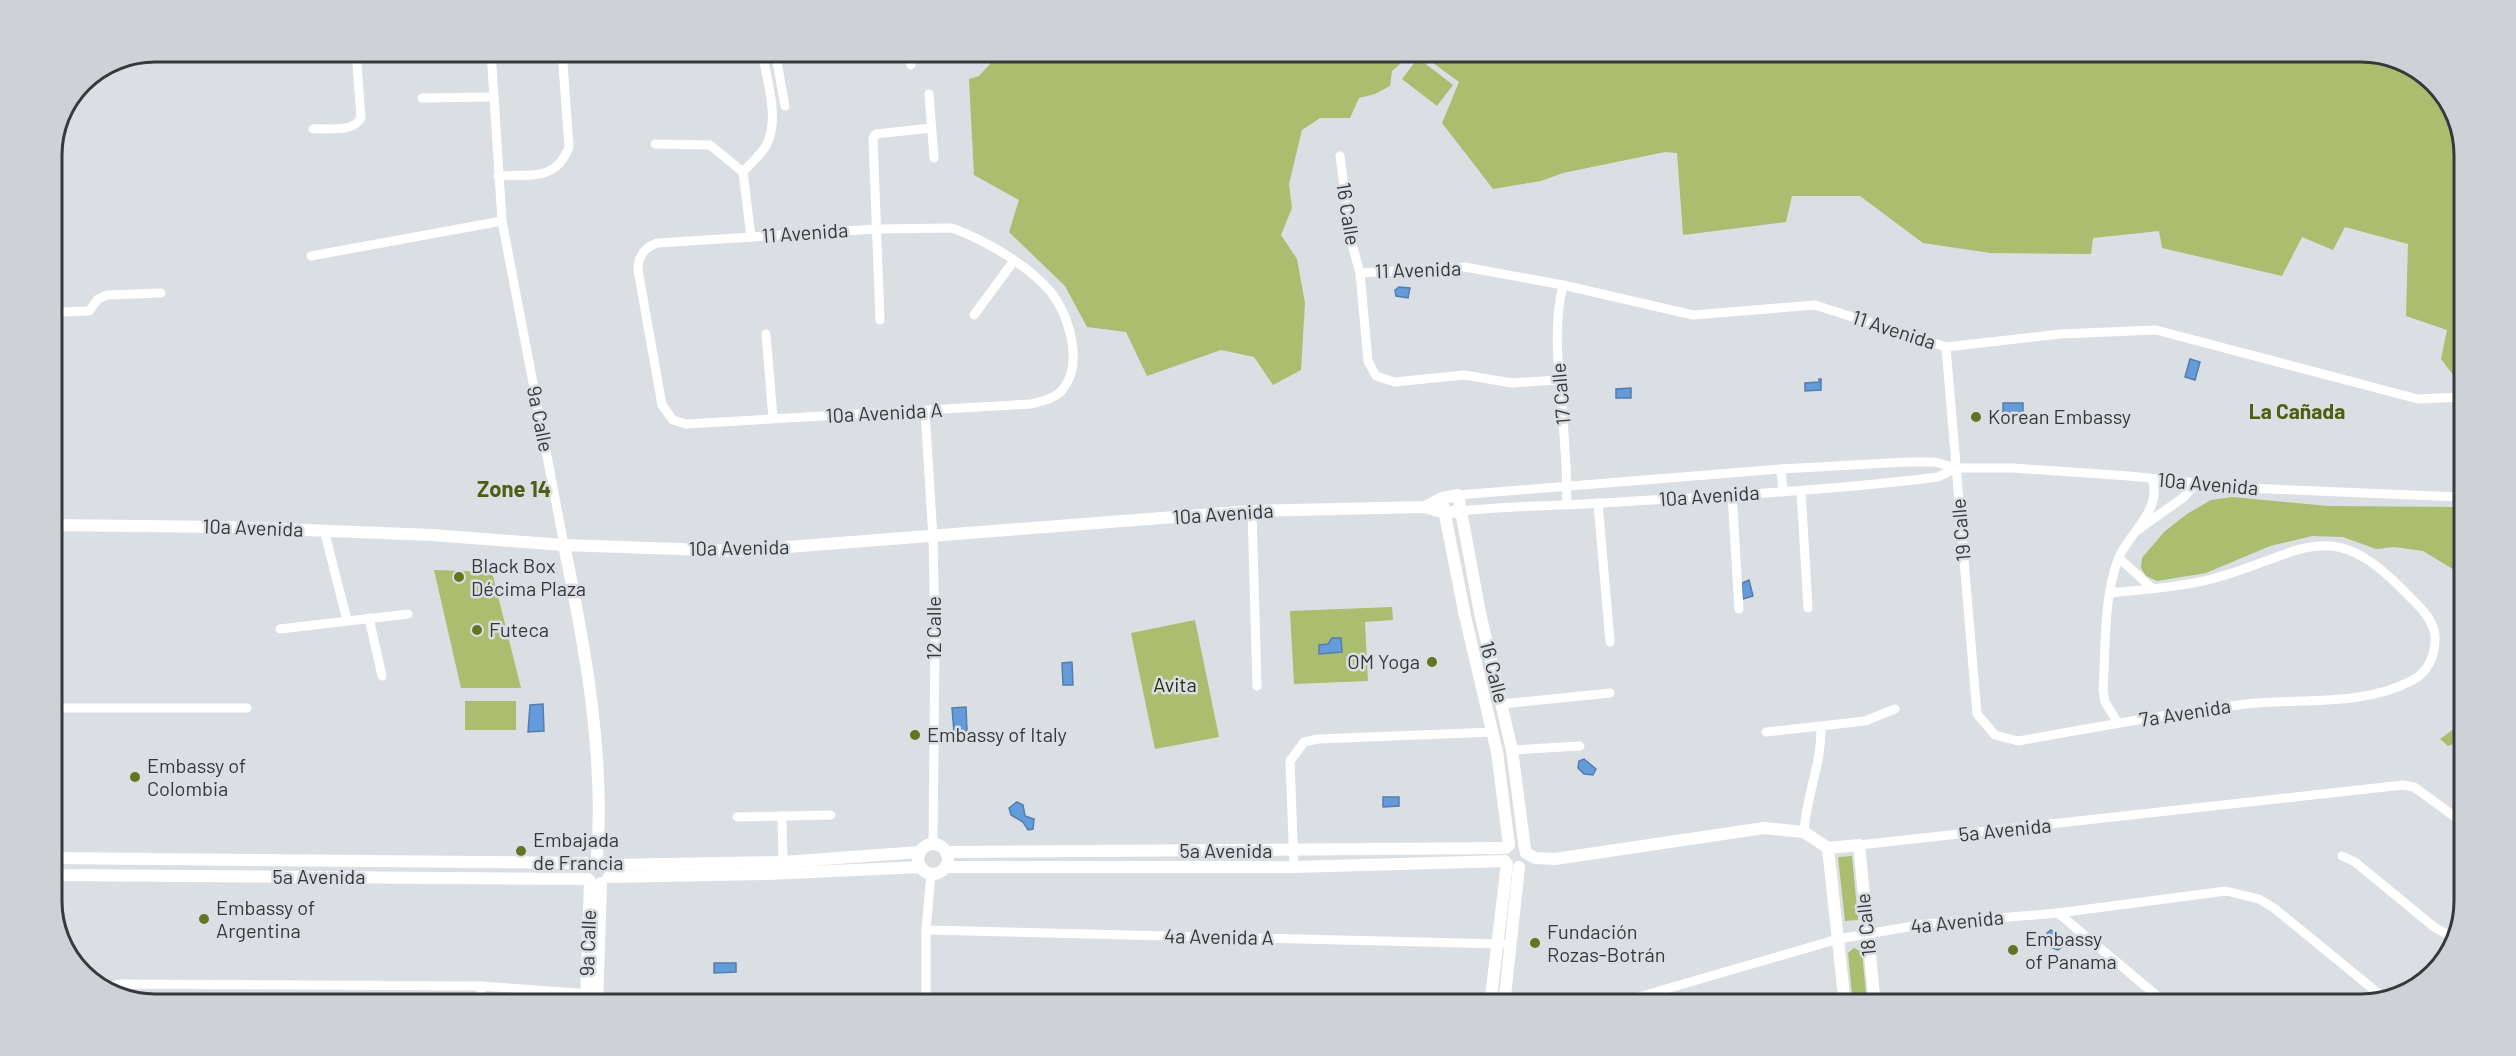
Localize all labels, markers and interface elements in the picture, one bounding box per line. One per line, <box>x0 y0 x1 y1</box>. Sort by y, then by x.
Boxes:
street label: 16 Calle <box>1332 181 1366 247</box>
street label: 11 Avenida <box>761 217 849 247</box>
street label: 11 Avenida <box>1374 255 1462 283</box>
street label: 11 Avenida <box>1849 304 1939 354</box>
street label: 17 Calle <box>1545 362 1575 426</box>
street label: 9a Calle <box>523 384 559 454</box>
street label: 10a Avenida A <box>825 397 943 427</box>
district label: La Cañada <box>2249 398 2345 423</box>
place label: Korean Embassy <box>1988 404 2131 428</box>
marker: Korean Embassy <box>1969 410 1983 424</box>
street label: 10a Avenida <box>2157 467 2259 499</box>
district label: Zone 14 <box>477 475 551 501</box>
street label: 10a Avenida <box>1658 480 1760 510</box>
street label: 19 Calle <box>1945 497 1975 563</box>
street label: 10a Avenida <box>1172 498 1274 528</box>
street label: 10a Avenida <box>202 513 304 541</box>
street label: 10a Avenida <box>688 534 790 560</box>
place label: Black Box Décima Plaza <box>471 553 586 600</box>
marker: Black Box Décima Plaza <box>452 570 466 584</box>
street label: 12 Calle <box>921 596 945 660</box>
place label: Futeca <box>489 617 549 641</box>
marker: Futeca <box>470 623 484 637</box>
street label: 16 Calle <box>1476 638 1514 705</box>
place label: OM Yoga <box>1347 649 1420 673</box>
marker: OM Yoga <box>1425 655 1439 669</box>
park label: Avita <box>1153 672 1197 696</box>
street label: 7a Avenida <box>2137 693 2232 731</box>
place label: Embassy of Italy <box>927 722 1067 746</box>
marker: Embassy of Italy <box>908 728 922 742</box>
place label: Embassy of Colombia <box>147 753 246 800</box>
marker: Embassy of Colombia <box>128 770 142 784</box>
street label: 5a Avenida <box>1957 812 2052 846</box>
place label: Embajada de Francia <box>533 827 624 874</box>
street label: 5a Avenida <box>1180 838 1272 862</box>
marker: Embajada de Francia <box>514 844 528 858</box>
street label: 5a Avenida <box>273 864 365 888</box>
street label: 18 Calle <box>1850 892 1880 958</box>
place label: Embassy of Argentina <box>216 895 315 942</box>
street label: 4a Avenida <box>1909 904 2005 938</box>
street label: 9a Calle <box>574 909 600 977</box>
marker: Embassy of Argentina <box>197 912 211 926</box>
place label: Fundación Rozas-Botrán <box>1547 919 1666 966</box>
street label: 4a Avenida A <box>1164 923 1274 949</box>
place label: Embassy of Panama <box>2025 926 2117 973</box>
marker: Fundación Rozas-Botrán <box>1528 936 1542 950</box>
marker: Embassy of Panama <box>2006 943 2020 957</box>

